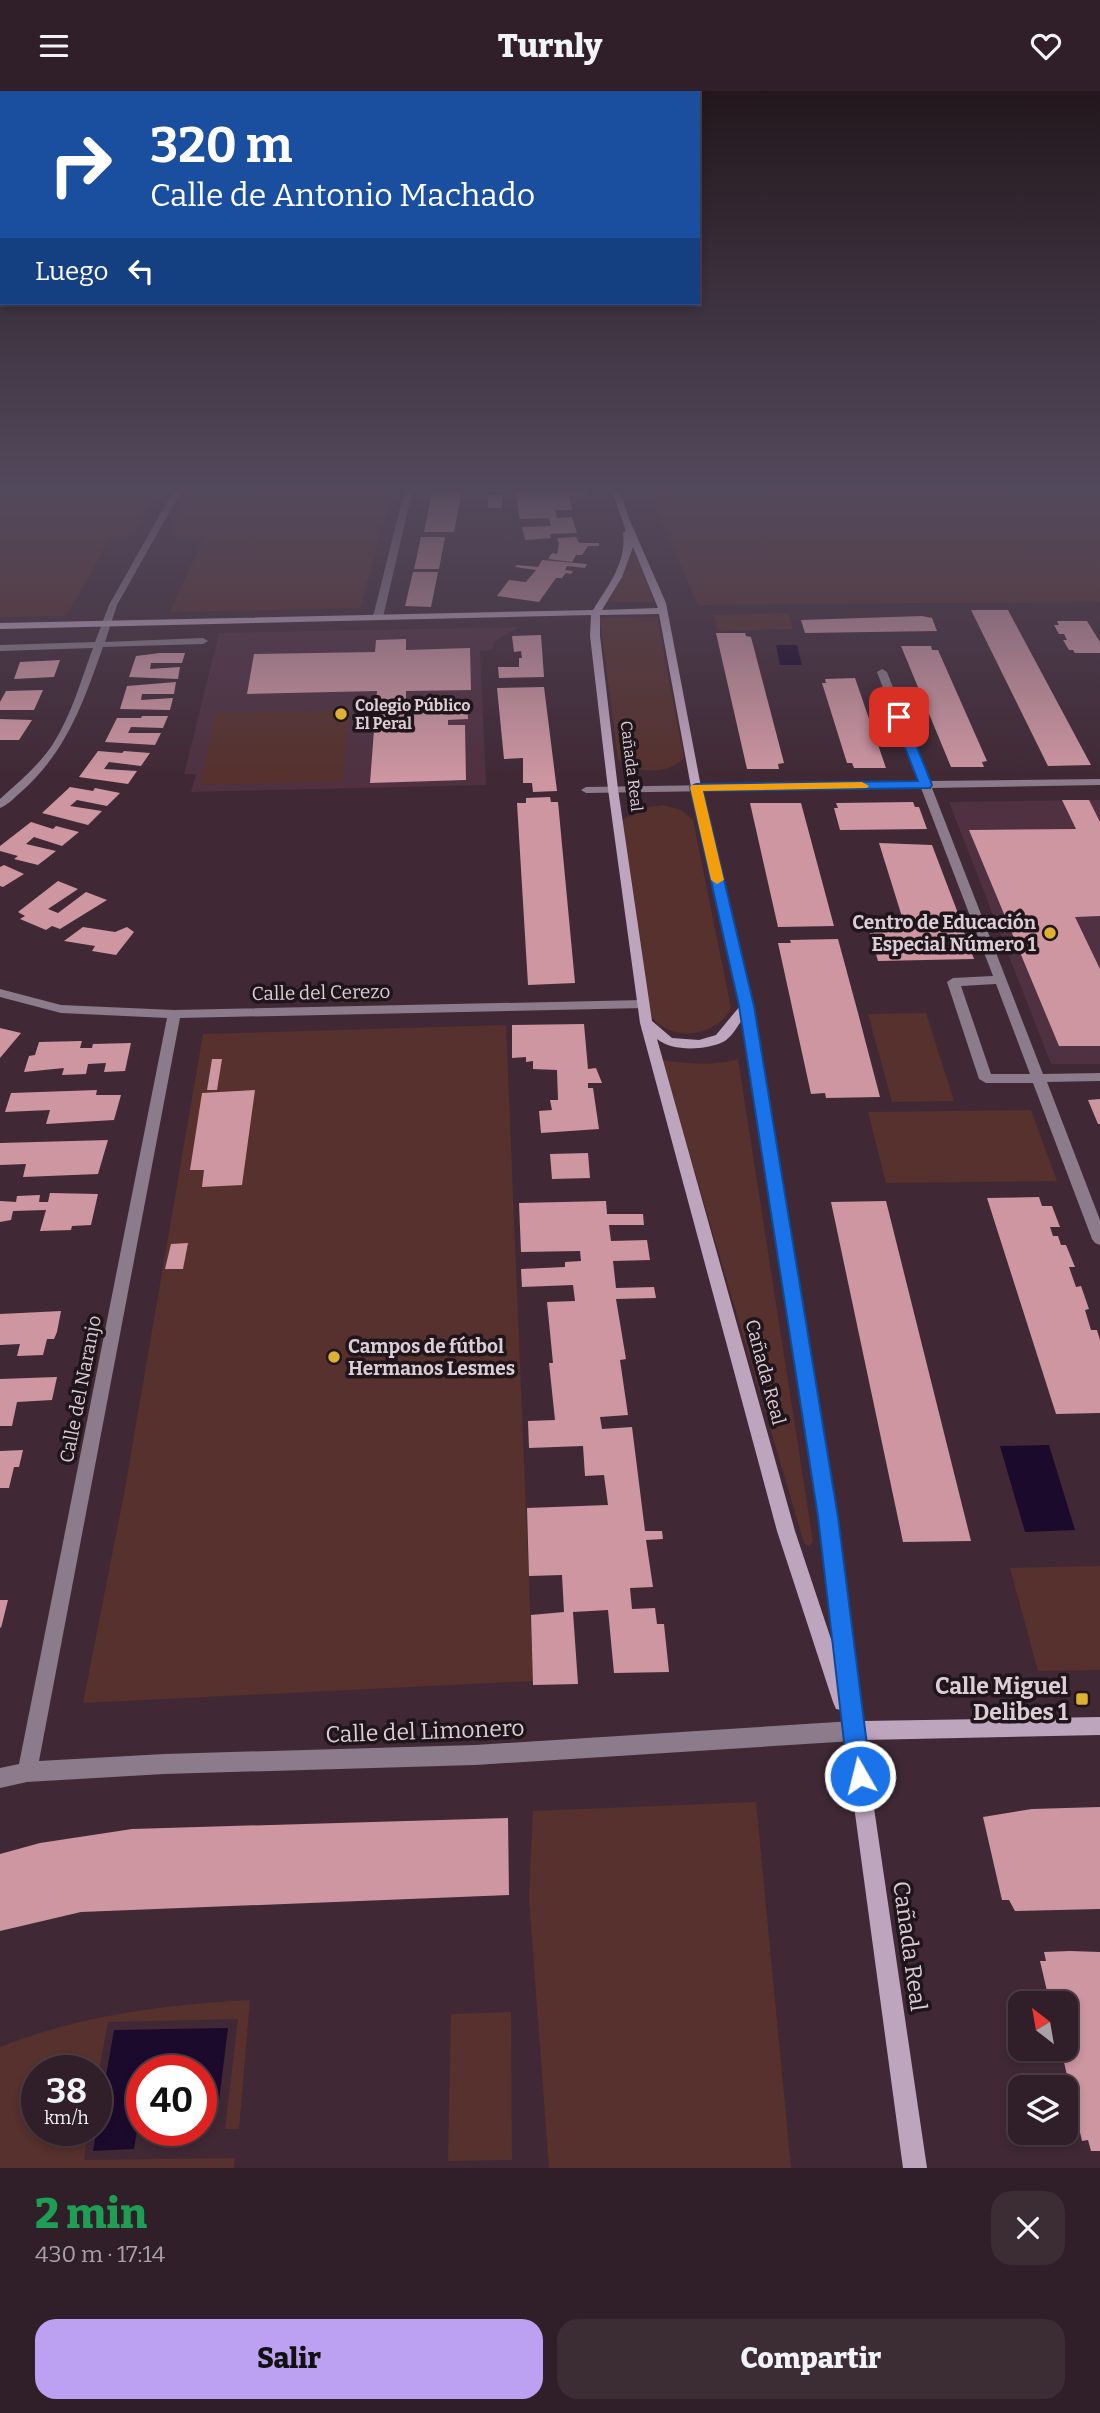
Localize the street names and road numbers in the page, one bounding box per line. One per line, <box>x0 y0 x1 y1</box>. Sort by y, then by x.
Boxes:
street label: Cañada Real <box>617 720 647 813</box>
street label: Calle del Cerezo <box>251 980 391 1005</box>
street label: Calle del Naranjo <box>55 1313 106 1465</box>
street label: Cañada Real <box>740 1317 791 1427</box>
street label: Calle del Limonero <box>325 1714 525 1748</box>
street label: Cañada Real <box>887 1879 933 2013</box>

